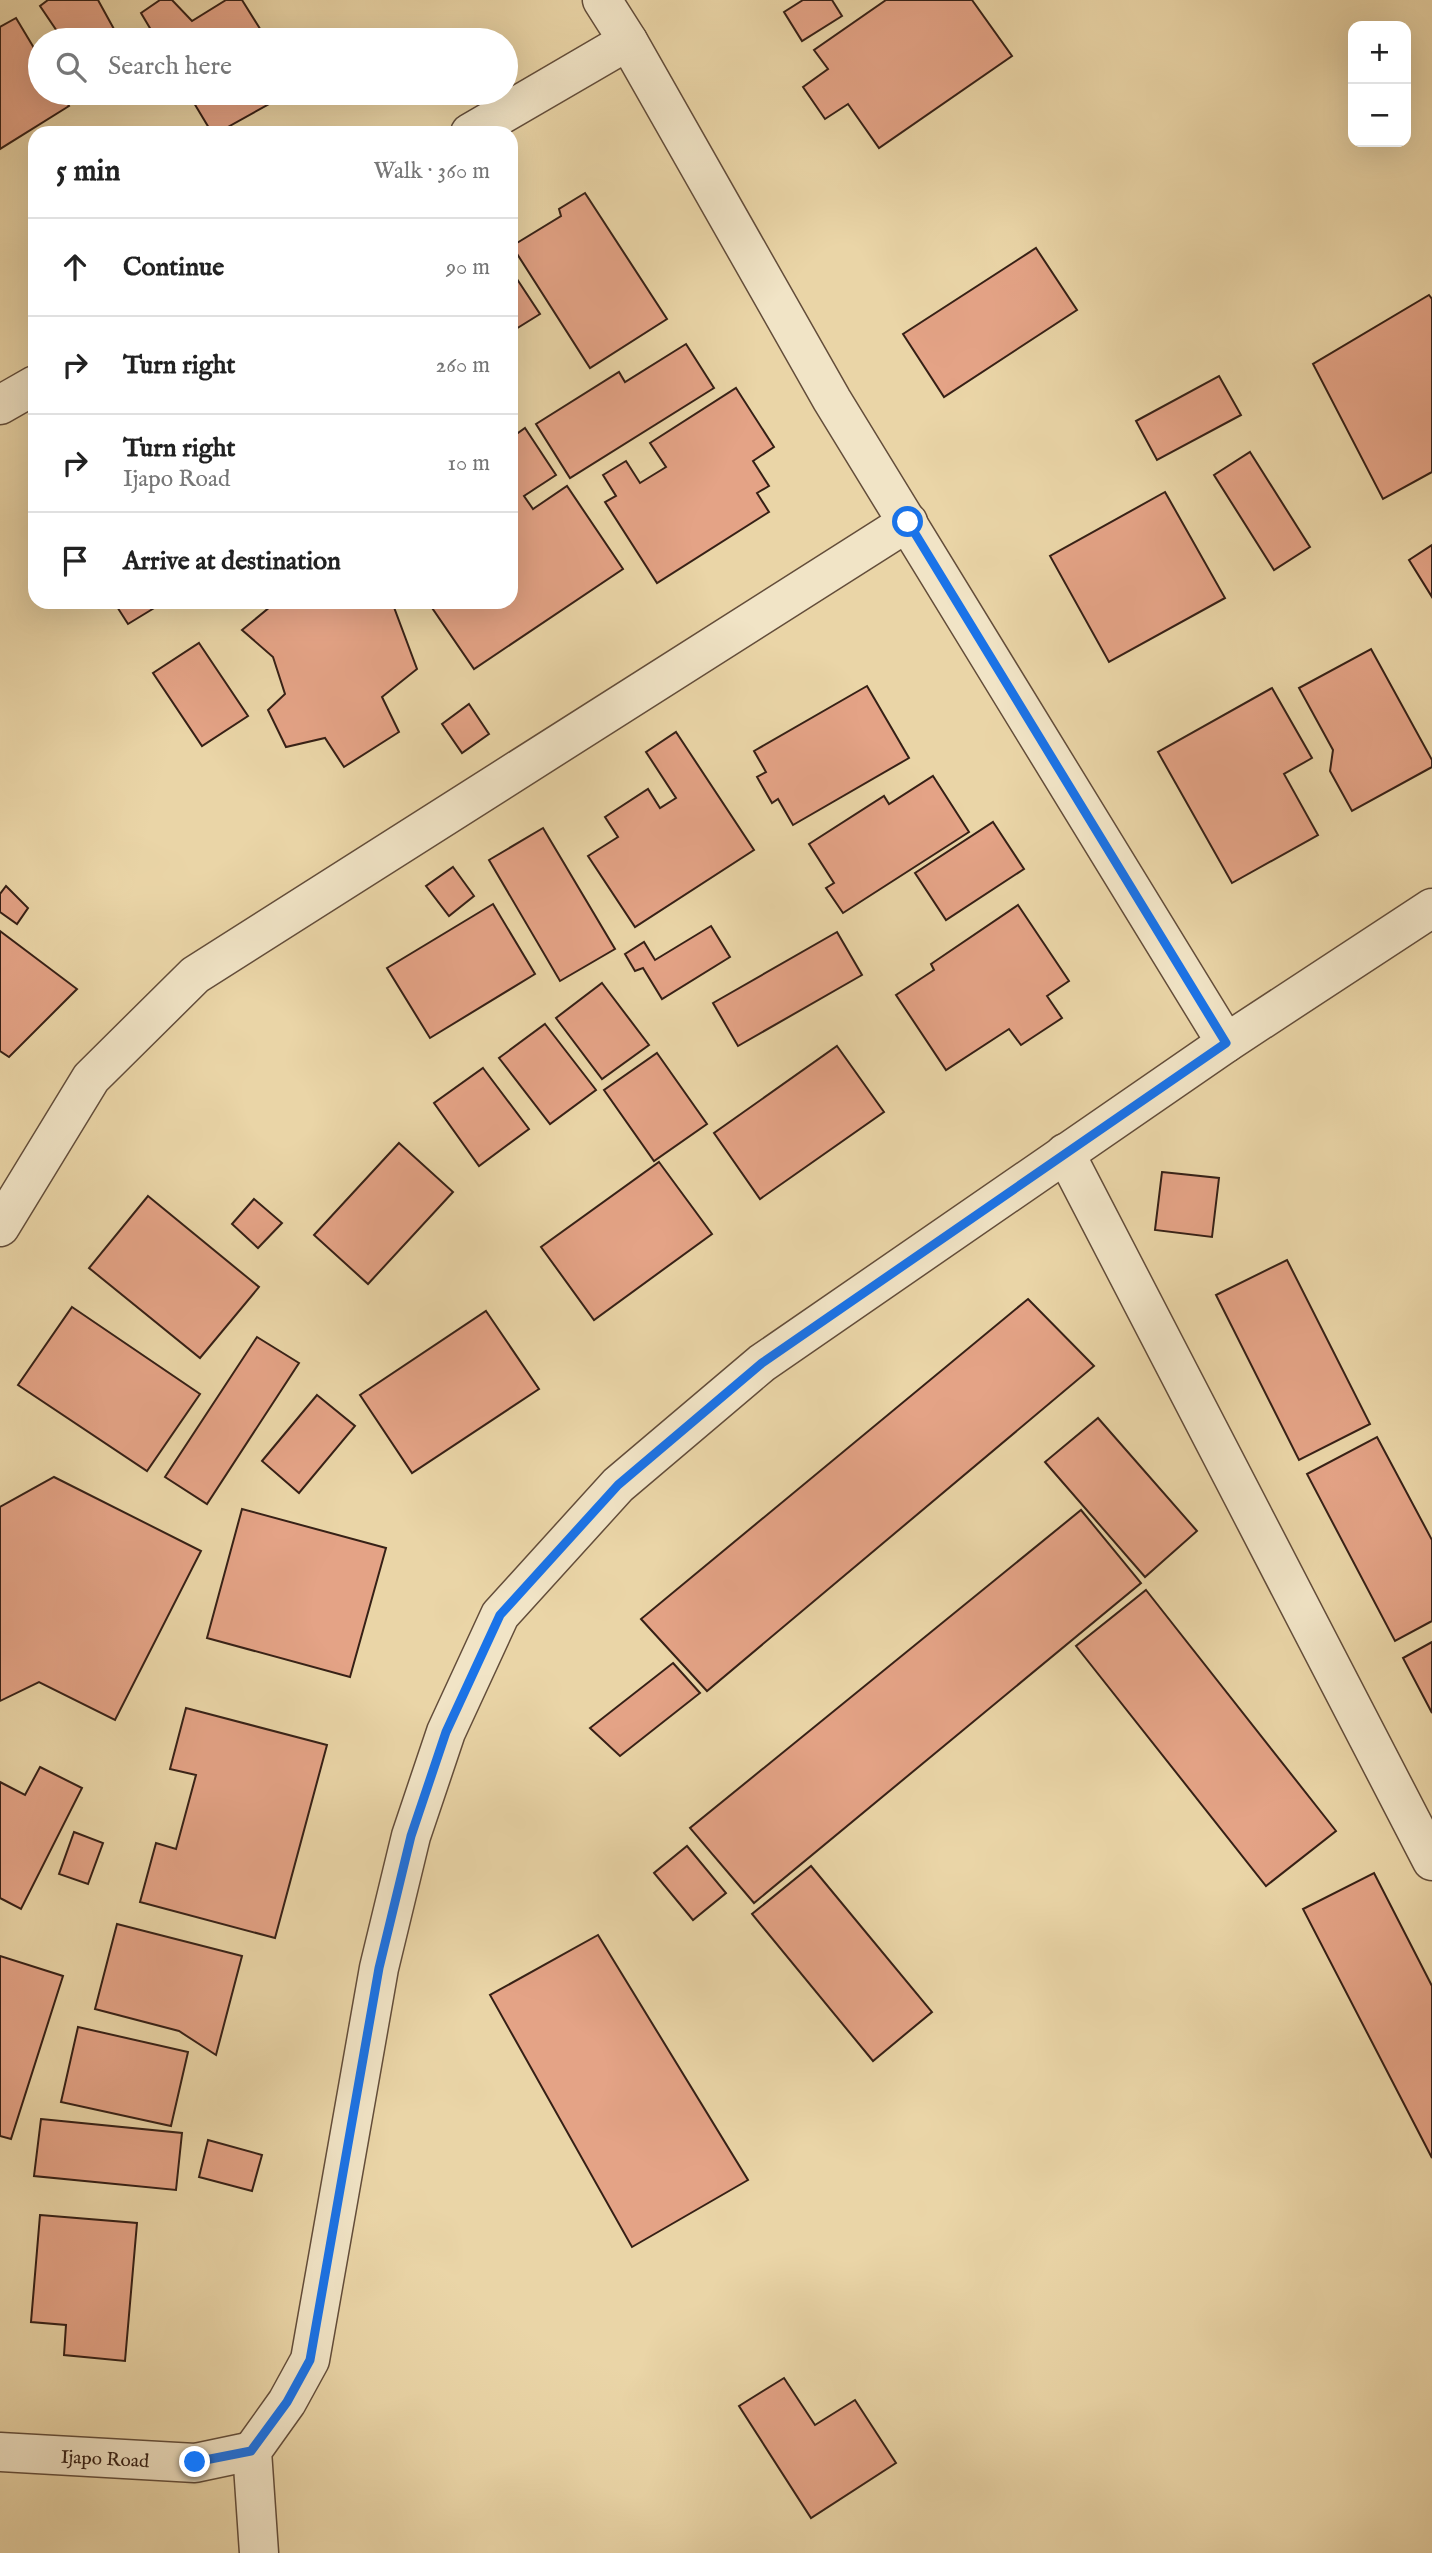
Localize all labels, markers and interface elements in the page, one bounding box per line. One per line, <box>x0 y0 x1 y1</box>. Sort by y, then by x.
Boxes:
map controls <box>1348 21 1411 147</box>
button: + <box>1348 21 1411 84</box>
search box <box>28 28 518 105</box>
icon: search <box>52 48 90 86</box>
text: Search here <box>108 50 232 83</box>
button: − <box>1348 84 1411 147</box>
text: 5 min <box>56 153 121 191</box>
text: Walk · 360 m <box>373 157 490 186</box>
icon: ahead <box>56 248 94 286</box>
text: Continue <box>123 251 224 284</box>
text: 90 m <box>446 253 490 282</box>
icon: right <box>56 346 94 384</box>
text: Turn right <box>123 349 236 382</box>
text: 260 m <box>435 351 490 380</box>
text: Turn right <box>123 432 236 465</box>
icon: right <box>56 444 94 482</box>
text: 10 m <box>447 449 490 478</box>
text: Ijapo Road <box>123 465 230 494</box>
route start <box>892 506 923 537</box>
icon: arrive <box>56 542 94 580</box>
text: Arrive at destination <box>123 545 341 578</box>
street label: Ijapo Road <box>60 2446 151 2474</box>
route end <box>179 2446 210 2477</box>

